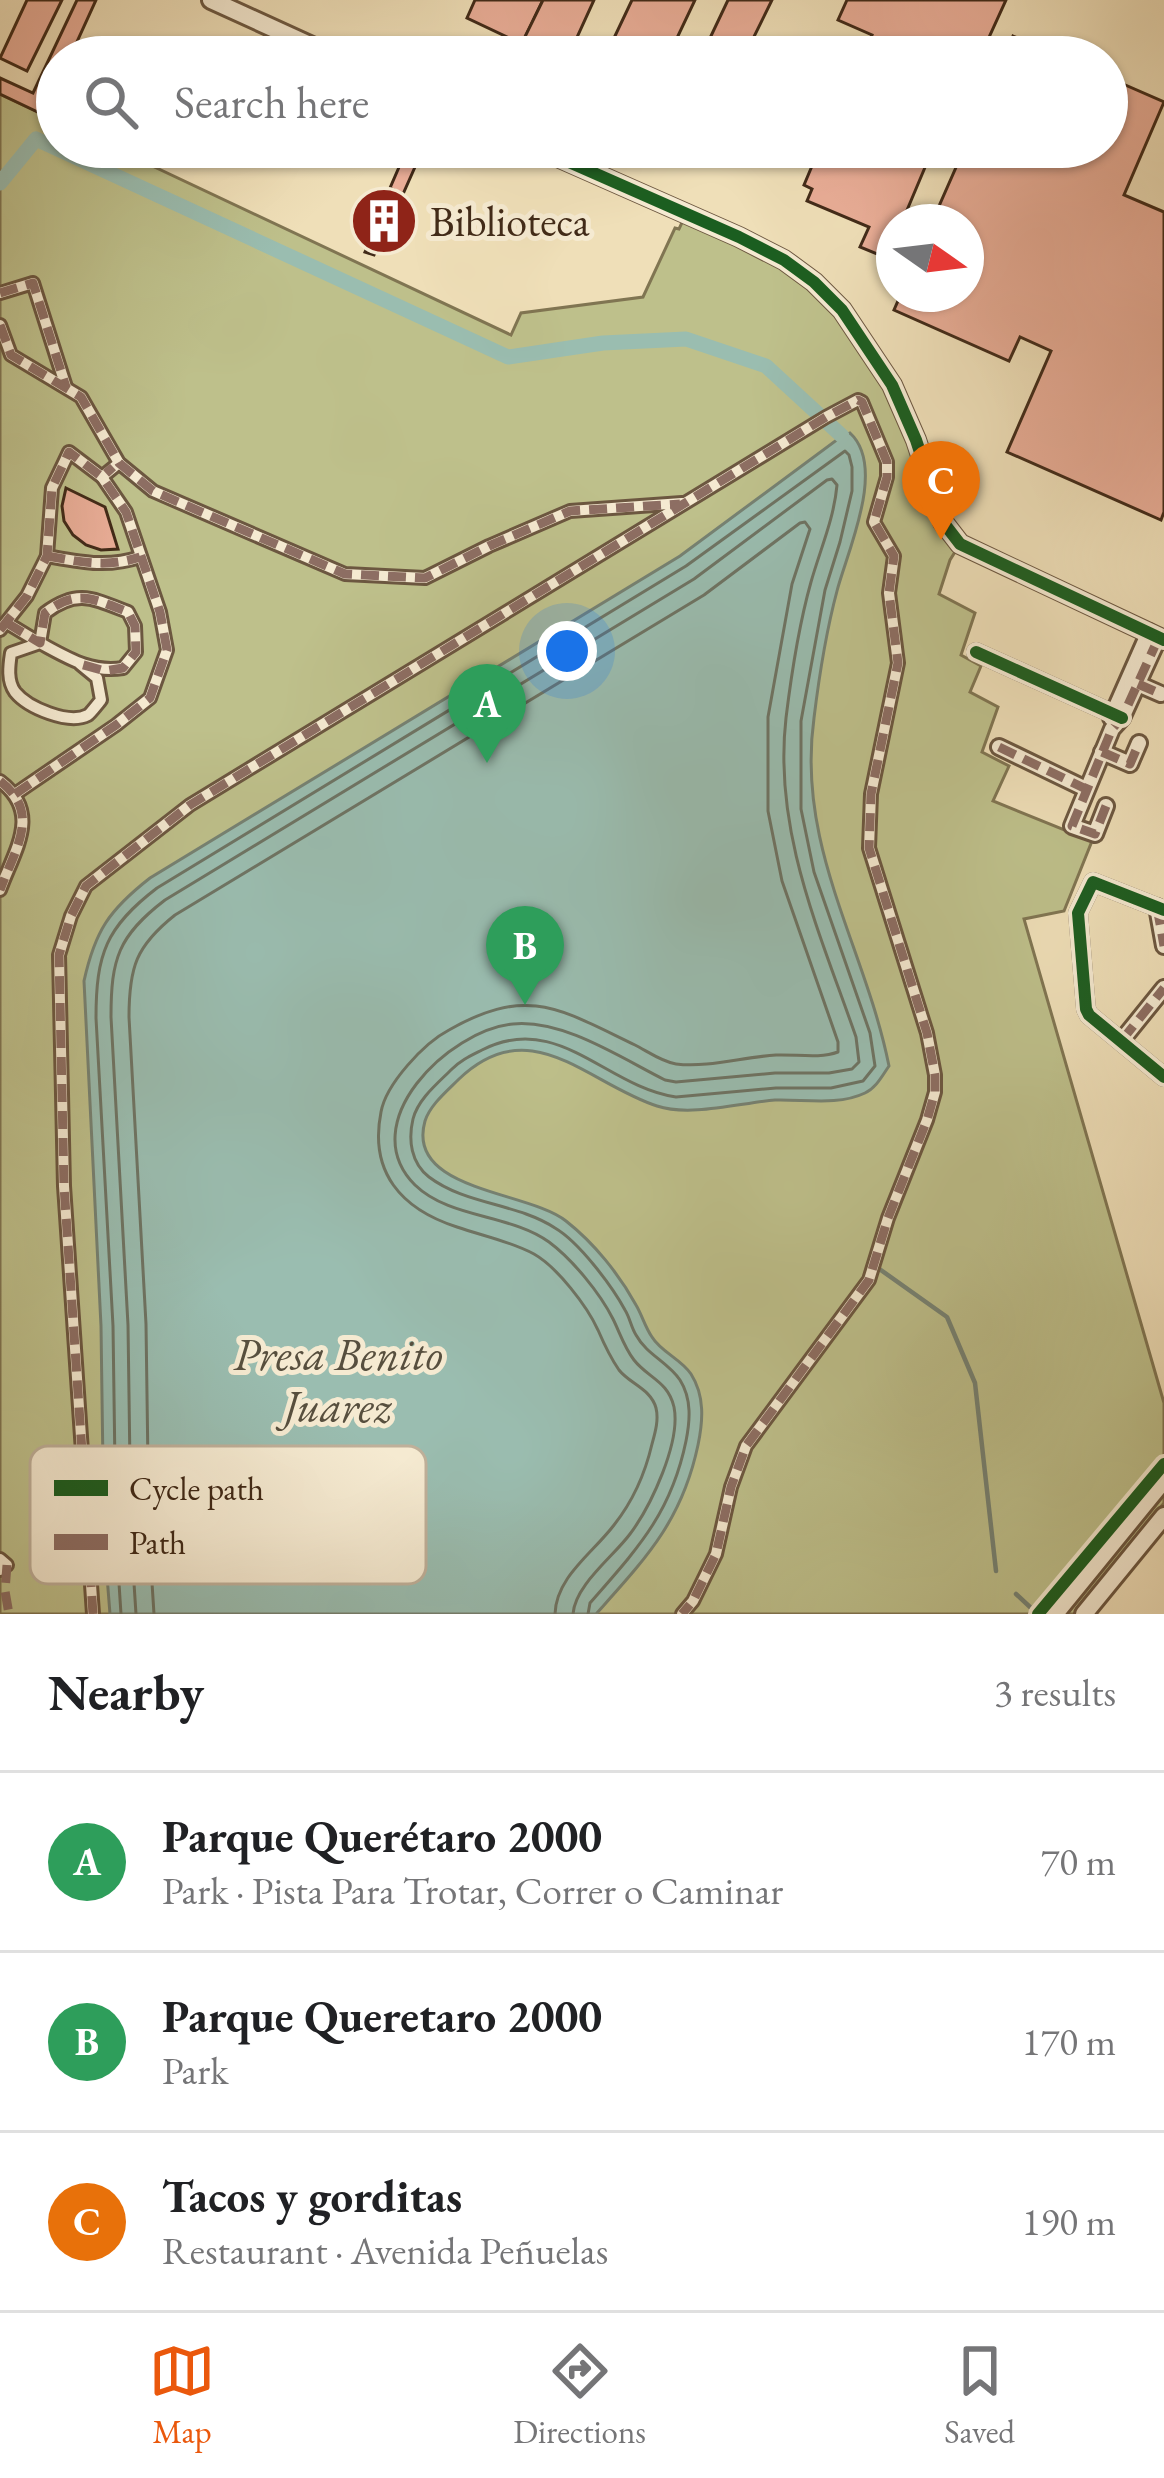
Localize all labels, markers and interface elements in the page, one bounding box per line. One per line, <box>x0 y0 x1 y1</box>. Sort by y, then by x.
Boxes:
search box <box>36 36 1128 168</box>
icon: search <box>78 69 144 135</box>
text: Search here <box>174 73 369 131</box>
building icon: Biblioteca <box>349 186 419 256</box>
place label: Biblioteca <box>430 194 590 249</box>
north arrow <box>876 204 984 312</box>
pin: C <box>902 441 980 540</box>
your location <box>537 621 597 681</box>
pin: A <box>448 664 526 763</box>
pin: B <box>486 906 564 1005</box>
water label: Presa Benito Juarez <box>233 1325 443 1435</box>
legend <box>30 1446 426 1584</box>
text: Cycle path <box>129 1467 264 1510</box>
text: Path <box>129 1521 186 1564</box>
text: Nearby <box>48 1659 204 1725</box>
text: 3 results <box>994 1667 1116 1718</box>
text: Parque Querétaro 2000 <box>162 1807 602 1865</box>
text: A <box>73 1836 101 1887</box>
text: 70 m <box>1040 1836 1116 1887</box>
text: Park · Pista Para Trotar, Correr o Caminar <box>162 1865 783 1916</box>
text: Parque Queretaro 2000 <box>162 1987 602 2045</box>
text: B <box>75 2016 99 2067</box>
text: 170 m <box>1022 2016 1116 2067</box>
text: Park <box>162 2045 228 2096</box>
text: Tacos y gorditas <box>162 2167 462 2225</box>
text: C <box>73 2196 101 2247</box>
text: 190 m <box>1022 2196 1116 2247</box>
text: Restaurant · Avenida Peñuelas <box>162 2225 608 2276</box>
tab: Map <box>149 2338 215 2453</box>
tab: Directions <box>513 2338 646 2453</box>
tab: Saved <box>944 2338 1015 2453</box>

